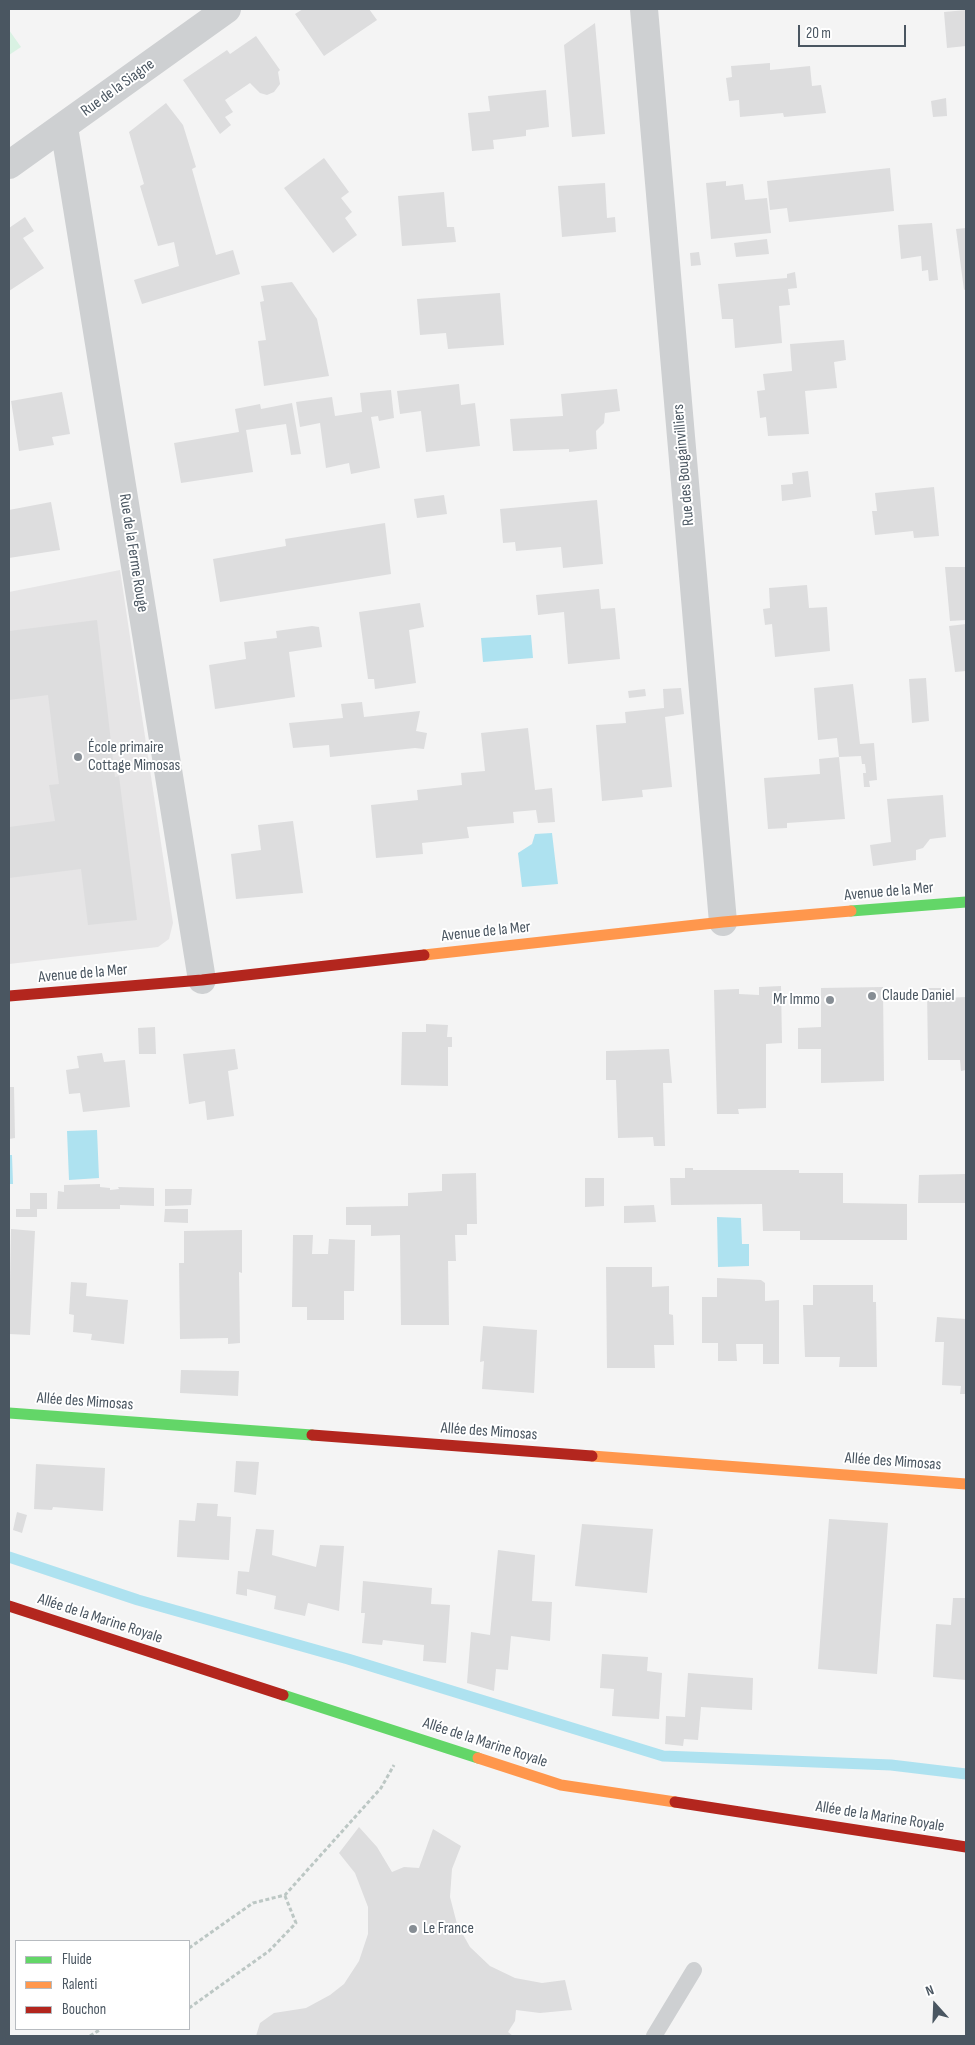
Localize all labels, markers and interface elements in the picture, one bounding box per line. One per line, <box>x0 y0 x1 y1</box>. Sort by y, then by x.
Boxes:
scale bar <box>800 15 908 47</box>
text: 20 m <box>806 24 831 43</box>
street label: Rue de la Siagne <box>78 55 158 121</box>
street label: Rue des Bougainvilliers <box>669 403 699 527</box>
street label: Rue de la Ferme Rouge <box>114 492 152 614</box>
place label: École primaire Cottage Mimosas <box>88 738 180 776</box>
marker: École primaire Cottage Mimosas <box>72 751 84 763</box>
street label: Avenue de la Mer <box>844 879 934 905</box>
street label: Avenue de la Mer <box>440 918 532 946</box>
street label: Avenue de la Mer <box>38 961 128 987</box>
place label: Claude Daniel <box>882 986 954 1006</box>
place label: Mr Immo <box>773 990 820 1010</box>
marker: Claude Daniel <box>866 990 878 1002</box>
marker: Mr Immo <box>824 994 836 1006</box>
street label: Allée des Mimosas <box>36 1389 134 1415</box>
street label: Allée des Mimosas <box>440 1419 538 1445</box>
street label: Allée des Mimosas <box>844 1449 942 1475</box>
street label: Allée de la Marine Royale <box>35 1590 165 1648</box>
street label: Allée de la Marine Royale <box>420 1714 550 1772</box>
street label: Allée de la Marine Royale <box>814 1797 946 1837</box>
place label: Le France <box>423 1919 474 1939</box>
marker: Le France <box>407 1923 419 1935</box>
legend <box>15 1940 190 2030</box>
text: Fluide <box>62 1950 92 1969</box>
text: Ralenti <box>62 1975 97 1994</box>
north arrow <box>910 1980 960 2030</box>
text: N <box>923 1981 936 2000</box>
text: Bouchon <box>62 2000 106 2019</box>

